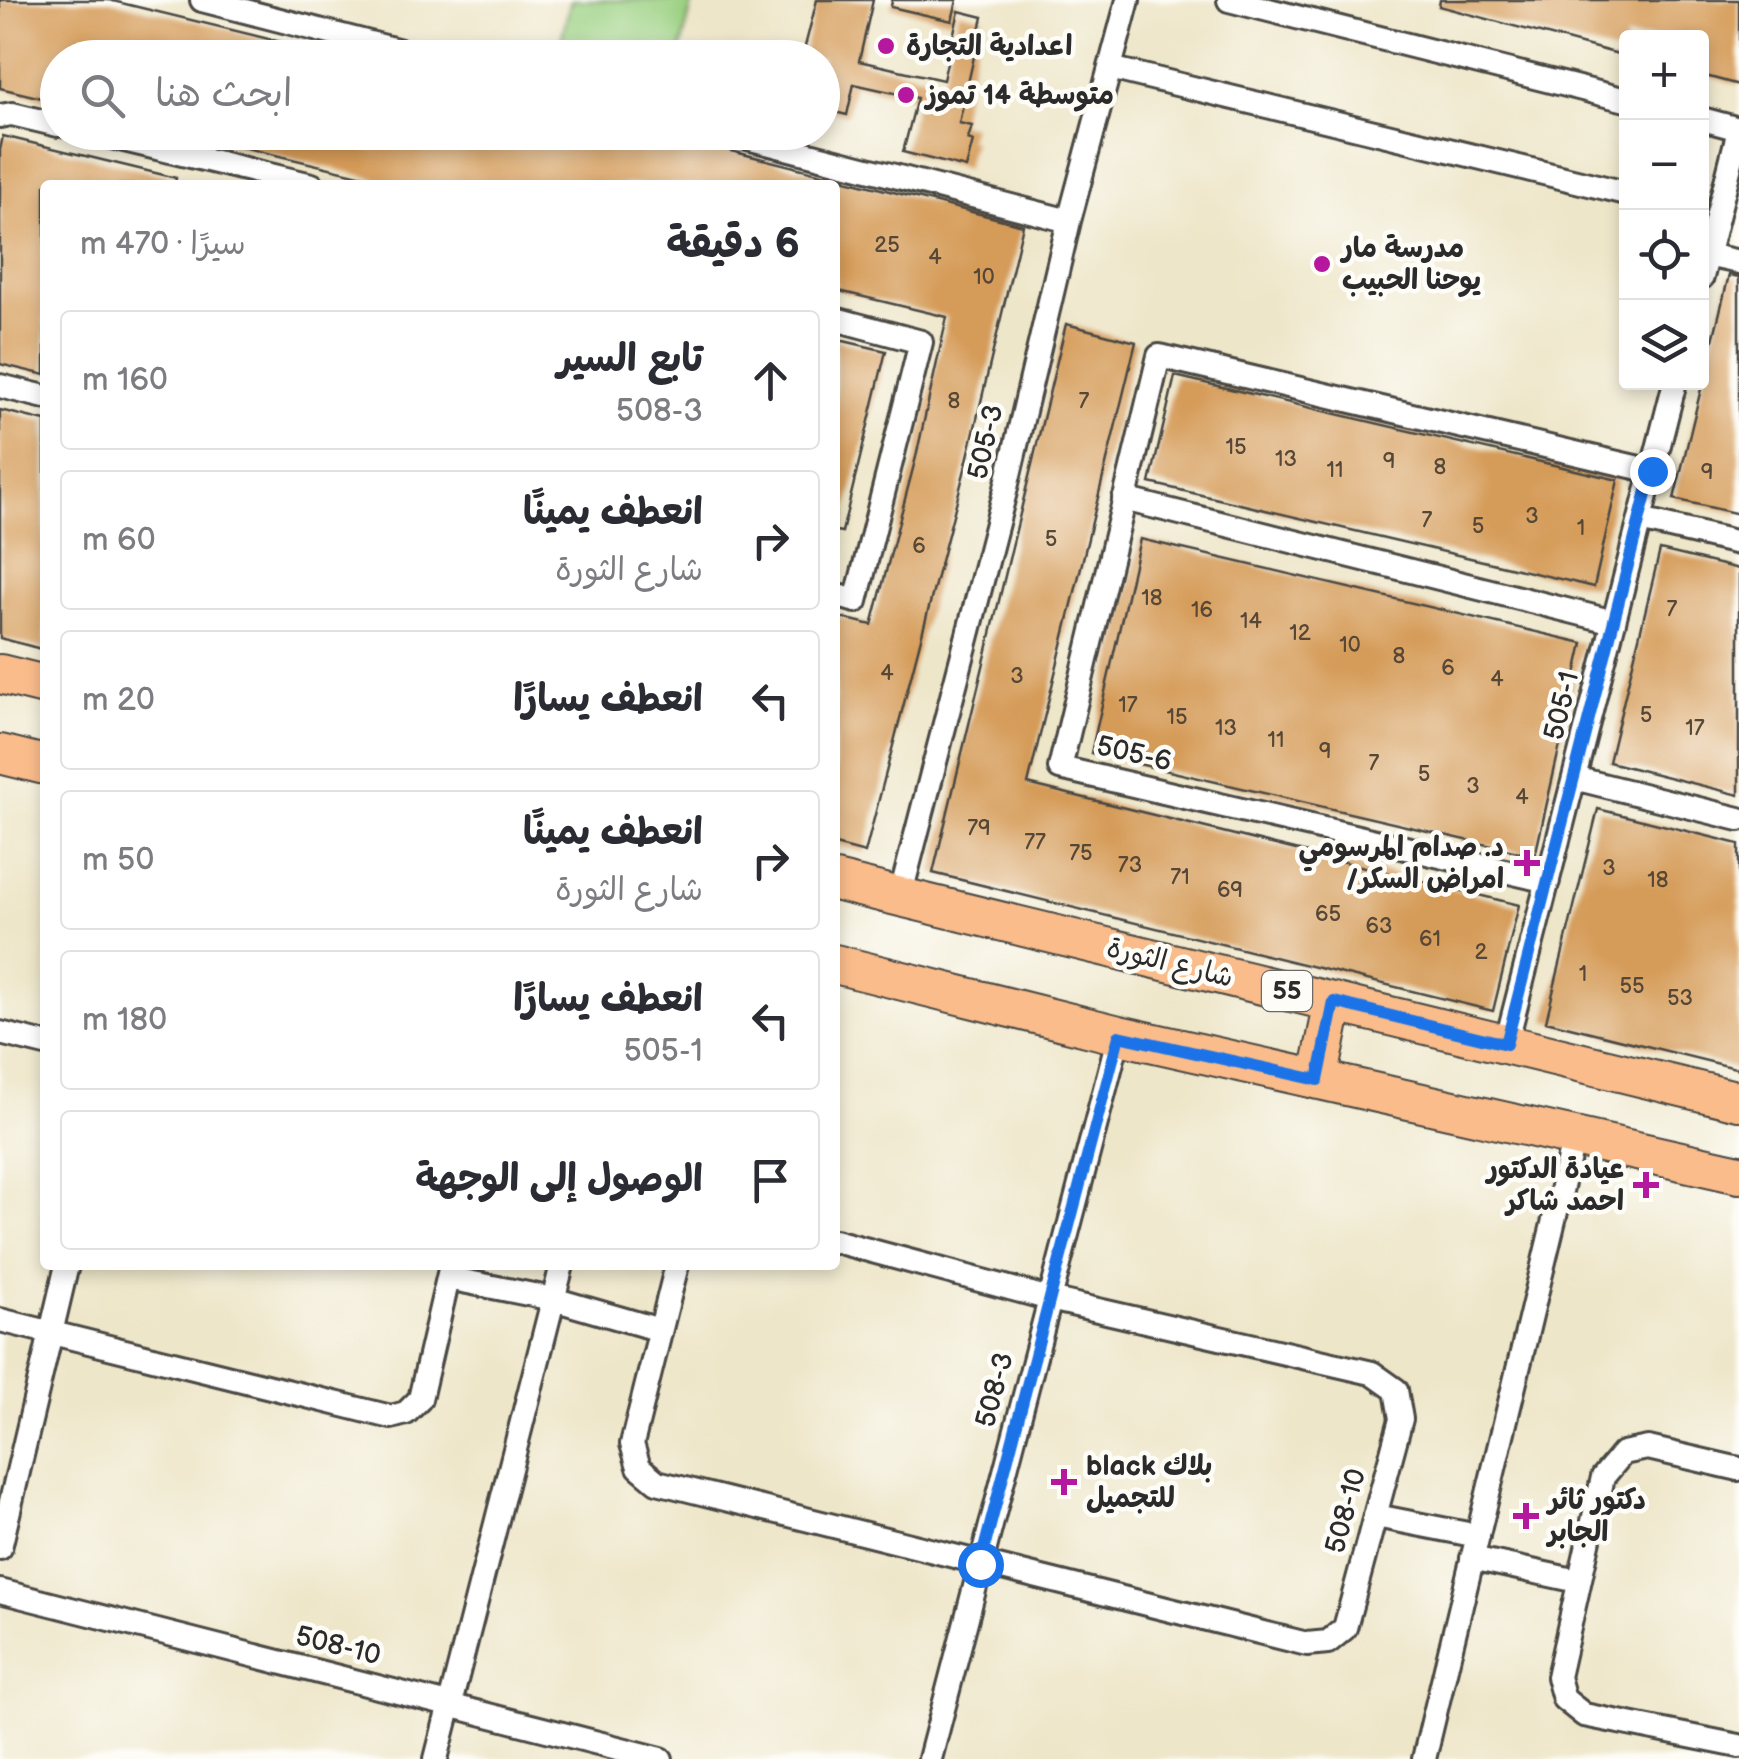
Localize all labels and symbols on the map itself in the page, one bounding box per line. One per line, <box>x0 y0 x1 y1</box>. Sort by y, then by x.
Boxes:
place label: اعدادية التجارة <box>906 30 1072 63</box>
marker: اعدادية التجارة <box>875 35 897 57</box>
place label: متوسطة 14 تموز <box>923 79 1114 112</box>
marker: متوسطة 14 تموز <box>895 84 917 106</box>
house number: 25 <box>874 232 900 259</box>
place label: مدرسة مار يوحنا الحبيب <box>1339 232 1481 298</box>
house number: 4 <box>928 244 942 271</box>
marker: مدرسة مار يوحنا الحبيب <box>1311 253 1333 275</box>
house number: 10 <box>973 264 995 291</box>
house number: 8 <box>948 388 960 415</box>
house number: 7 <box>1079 388 1090 415</box>
street label: 505-3 <box>961 401 1011 483</box>
house number: 15 <box>1225 434 1247 461</box>
house number: 13 <box>1275 446 1297 473</box>
house number: 9 <box>1383 448 1395 475</box>
route end <box>1630 449 1676 495</box>
house number: 8 <box>1434 454 1446 481</box>
house number: 11 <box>1326 457 1344 484</box>
house number: 9 <box>1701 459 1713 486</box>
house number: 3 <box>1525 503 1539 530</box>
house number: 7 <box>1422 507 1433 534</box>
house number: 5 <box>1472 513 1484 540</box>
house number: 1 <box>1577 515 1585 542</box>
house number: 5 <box>1045 526 1057 553</box>
house number: 6 <box>912 533 926 560</box>
house number: 18 <box>1141 585 1163 612</box>
house number: 7 <box>1667 596 1678 623</box>
house number: 16 <box>1191 597 1213 624</box>
house number: 14 <box>1240 608 1263 635</box>
house number: 12 <box>1289 620 1311 647</box>
house number: 10 <box>1339 632 1361 659</box>
house number: 8 <box>1393 643 1405 670</box>
house number: 6 <box>1441 655 1455 682</box>
house number: 4 <box>880 660 894 687</box>
house number: 3 <box>1010 663 1024 690</box>
house number: 4 <box>1490 666 1504 693</box>
street label: 505-1 <box>1538 668 1586 744</box>
house number: 17 <box>1118 692 1138 719</box>
house number: 5 <box>1640 702 1652 729</box>
house number: 15 <box>1166 704 1188 731</box>
house number: 13 <box>1215 715 1237 742</box>
house number: 17 <box>1685 715 1705 742</box>
house number: 11 <box>1267 727 1285 754</box>
street label: 505-6 <box>1093 729 1175 779</box>
house number: 9 <box>1319 738 1331 765</box>
house number: 7 <box>1369 750 1380 777</box>
house number: 5 <box>1418 761 1430 788</box>
house number: 3 <box>1466 773 1480 800</box>
house number: 4 <box>1515 784 1529 811</box>
house number: 79 <box>967 815 991 842</box>
house number: 77 <box>1024 829 1046 856</box>
place label: د. صدام المرسومي /امراض السكر <box>1299 831 1504 896</box>
house number: 75 <box>1069 840 1093 867</box>
marker: د. صدام المرسومي /امراض السكر <box>1514 850 1540 876</box>
house number: 73 <box>1118 852 1142 879</box>
house number: 3 <box>1602 855 1616 882</box>
house number: 71 <box>1170 864 1190 891</box>
house number: 18 <box>1647 867 1669 894</box>
house number: 69 <box>1217 877 1243 904</box>
house number: 65 <box>1315 901 1341 928</box>
house number: 63 <box>1366 913 1392 940</box>
house number: 61 <box>1419 926 1441 953</box>
street label: شارع الثورة <box>1103 931 1237 997</box>
house number: 2 <box>1475 939 1488 966</box>
house number: 1 <box>1579 961 1587 988</box>
road number: 55 <box>1262 971 1312 1011</box>
house number: 55 <box>1619 973 1645 1000</box>
house number: 53 <box>1667 985 1693 1012</box>
place label: عيادة الدكتور احمد شاكر <box>1484 1153 1624 1218</box>
marker: عيادة الدكتور احمد شاكر <box>1633 1172 1659 1198</box>
street label: 508-3 <box>969 1349 1021 1431</box>
place label: black بلاك للتجميل <box>1086 1450 1212 1515</box>
street label: 508-10 <box>1319 1465 1373 1557</box>
marker: black بلاك للتجميل <box>1051 1469 1077 1495</box>
place label: دكتور ثائر الجابر <box>1545 1484 1646 1549</box>
marker: دكتور ثائر الجابر <box>1513 1503 1539 1529</box>
route start <box>958 1542 1004 1588</box>
street label: 508-10 <box>292 1620 384 1672</box>

